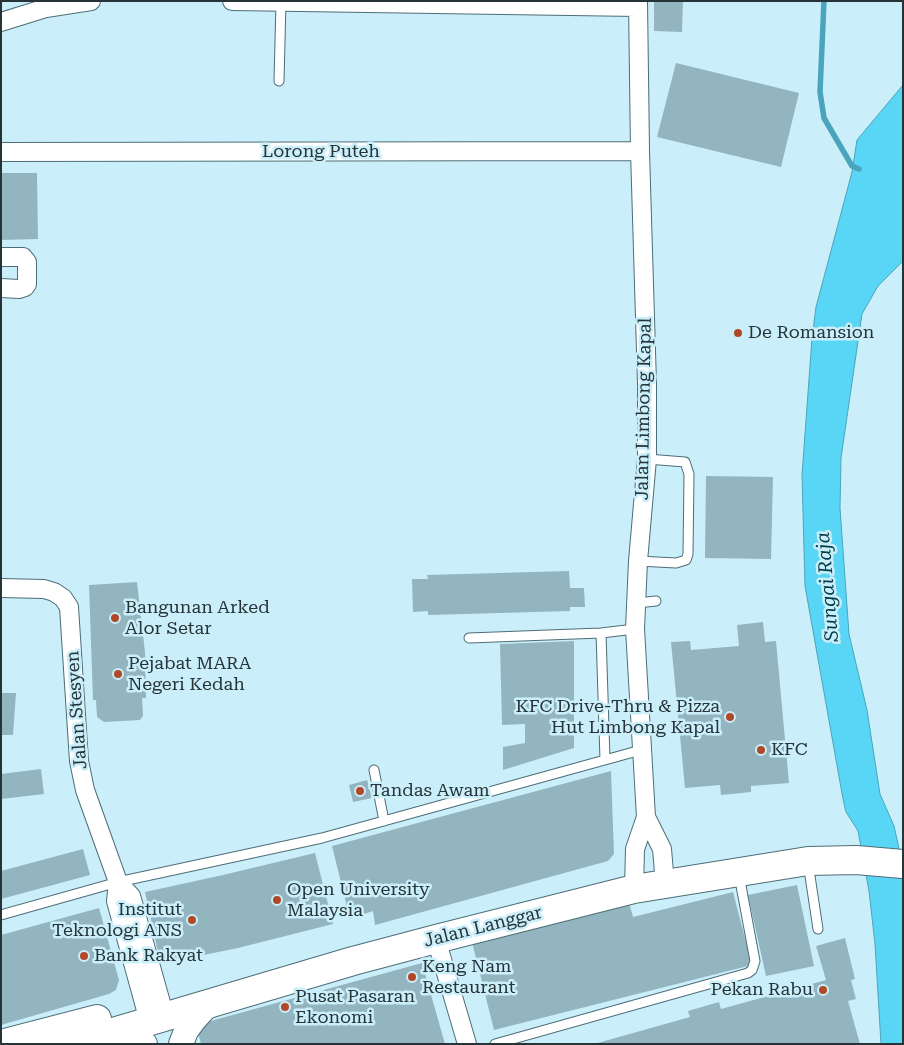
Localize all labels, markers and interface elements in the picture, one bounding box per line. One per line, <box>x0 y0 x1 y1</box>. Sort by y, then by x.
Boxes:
street label: Lorong Puteh <box>262 141 380 163</box>
street label: Jalan Limbong Kapal <box>632 318 656 500</box>
place label: De Romansion <box>748 322 874 344</box>
marker: De Romansion <box>732 327 744 339</box>
water label: Sungai Raja <box>812 531 844 643</box>
place label: Bangunan Arked Alor Setar <box>125 597 270 640</box>
marker: Bangunan Arked Alor Setar <box>109 612 121 624</box>
street label: Jalan Stesyen <box>62 650 92 770</box>
place label: Pejabat MARA Negeri Kedah <box>128 653 251 696</box>
marker: Pejabat MARA Negeri Kedah <box>112 668 124 680</box>
place label: KFC Drive-Thru & Pizza Hut Limbong Kapal <box>516 696 720 739</box>
marker: KFC Drive-Thru & Pizza Hut Limbong Kapal <box>724 711 736 723</box>
place label: KFC <box>771 739 808 761</box>
marker: KFC <box>755 744 767 756</box>
place label: Tandas Awam <box>370 780 490 802</box>
marker: Tandas Awam <box>354 785 366 797</box>
place label: Open University Malaysia <box>287 879 430 922</box>
marker: Open University Malaysia <box>271 894 283 906</box>
place label: Institut Teknologi ANS <box>52 899 182 942</box>
street label: Jalan Langgar <box>422 902 544 952</box>
marker: Institut Teknologi ANS <box>186 914 198 926</box>
place label: Bank Rakyat <box>94 945 203 967</box>
marker: Bank Rakyat <box>78 950 90 962</box>
place label: Keng Nam Restaurant <box>422 956 515 999</box>
marker: Keng Nam Restaurant <box>406 971 418 983</box>
place label: Pekan Rabu <box>710 979 813 1001</box>
marker: Pekan Rabu <box>817 984 829 996</box>
place label: Pusat Pasaran Ekonomi <box>295 986 415 1028</box>
marker: Pusat Pasaran Ekonomi <box>279 1001 291 1013</box>

